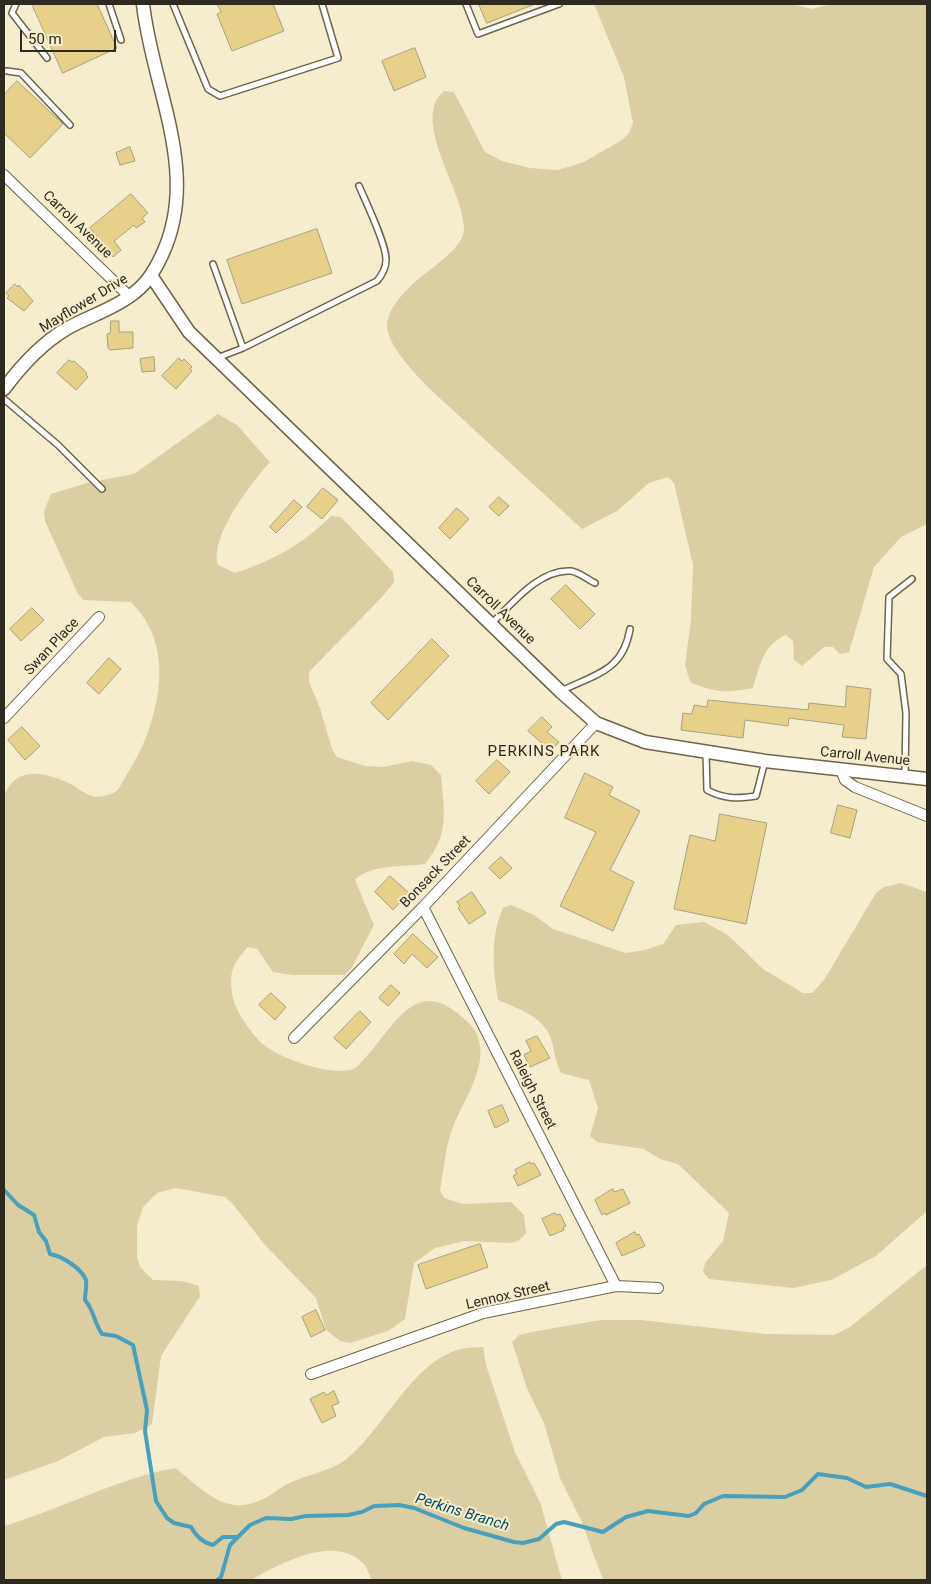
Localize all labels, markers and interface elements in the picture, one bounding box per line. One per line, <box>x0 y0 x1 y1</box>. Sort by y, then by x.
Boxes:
scale bar <box>22 20 119 52</box>
text: 50 m <box>28 30 62 48</box>
street label: Carroll Avenue <box>39 188 115 262</box>
street label: Mayflower Drive <box>37 271 131 337</box>
street label: Carroll Avenue <box>462 574 538 648</box>
street label: Swan Place <box>21 615 83 679</box>
district label: PERKINS PARK <box>486 743 602 761</box>
street label: Carroll Avenue <box>819 744 911 770</box>
street label: Bonsack Street <box>397 832 475 912</box>
street label: Raleigh Street <box>505 1048 559 1132</box>
street label: Lennox Street <box>464 1278 552 1314</box>
water label: Perkins Branch <box>413 1490 511 1536</box>

